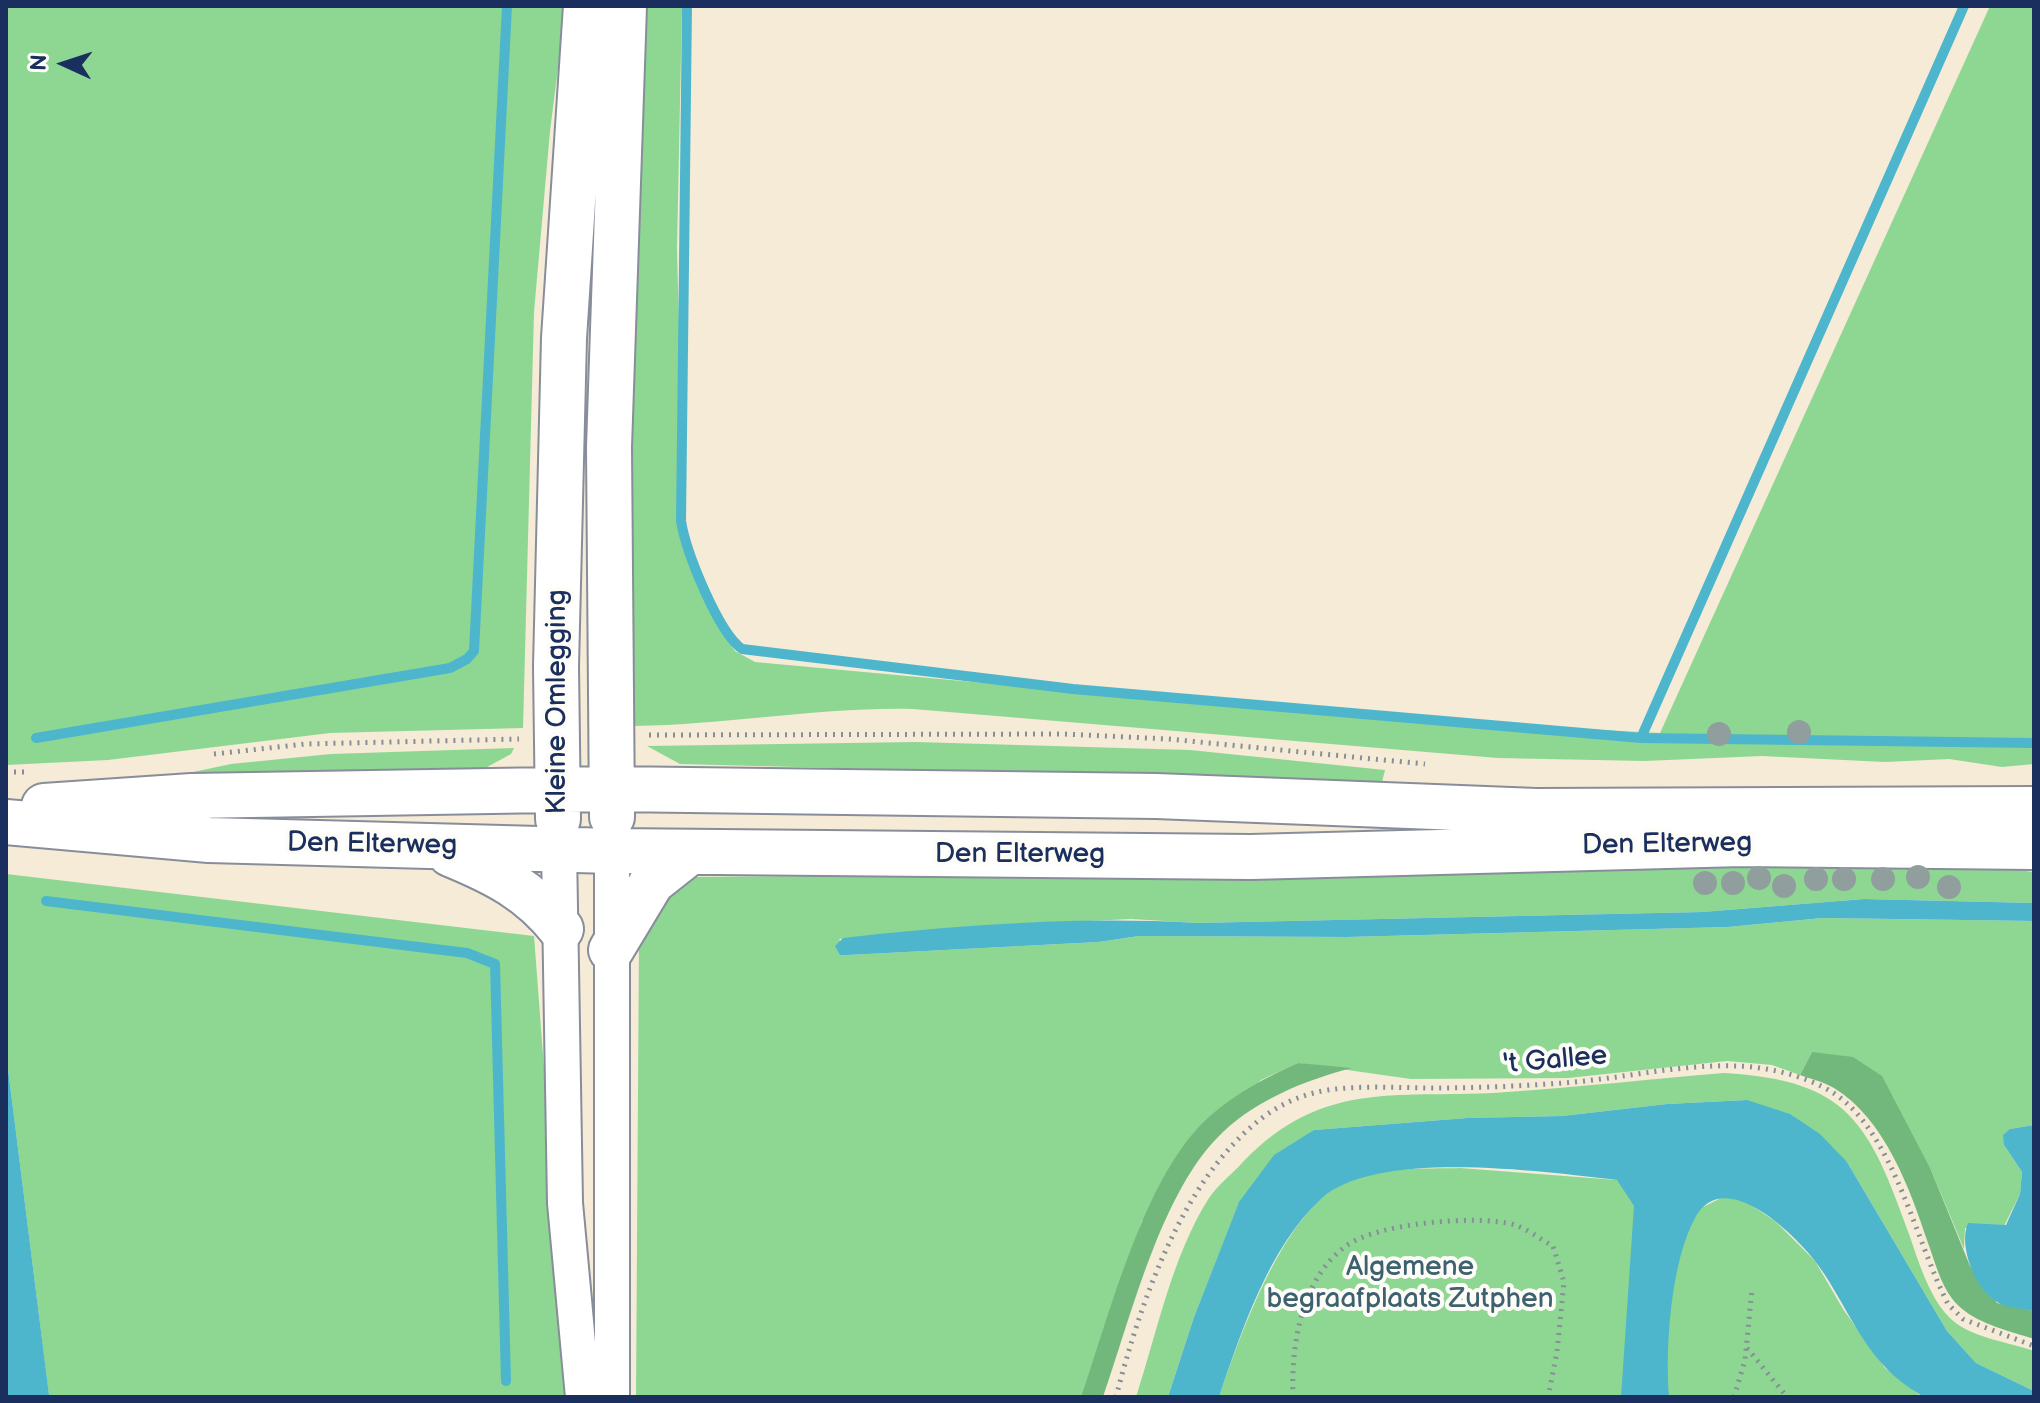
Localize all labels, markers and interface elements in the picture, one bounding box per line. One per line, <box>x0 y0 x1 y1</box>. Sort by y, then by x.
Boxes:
north arrow <box>24 24 104 104</box>
text: N <box>26 54 53 72</box>
street label: Kleine Omlegging <box>541 589 575 815</box>
street label: Den Elterweg <box>286 827 458 863</box>
street label: Den Elterweg <box>1581 827 1753 863</box>
street label: Den Elterweg <box>935 838 1105 872</box>
street label: 't Gallee <box>1501 1040 1609 1082</box>
park label: Algemene begraafplaats Zutphen <box>1267 1251 1553 1317</box>

